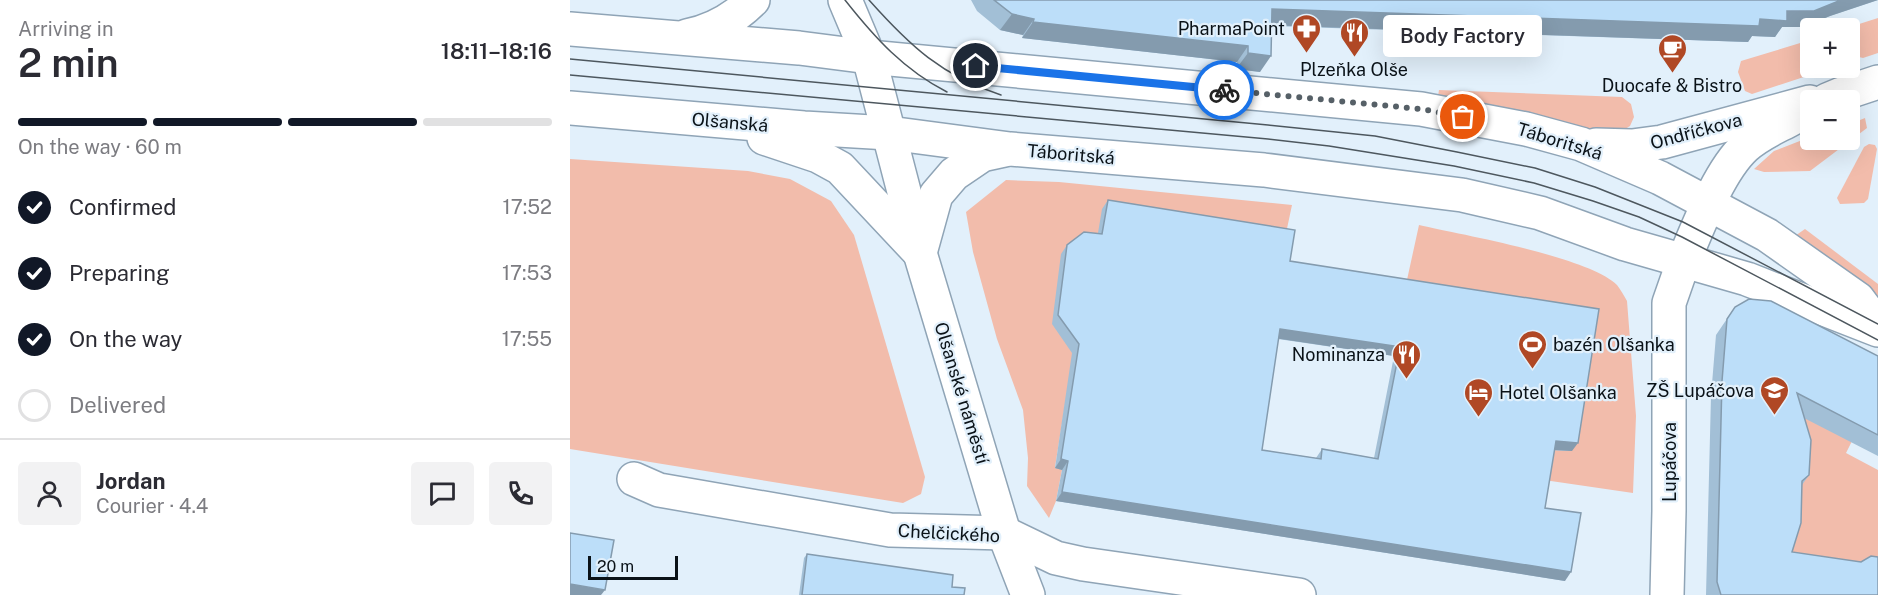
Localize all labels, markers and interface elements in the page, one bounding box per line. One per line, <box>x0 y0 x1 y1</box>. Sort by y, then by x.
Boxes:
pharmacy icon: PharmaPoint <box>1290 12 1322 54</box>
callout: Body Factory <box>1384 15 1542 57</box>
restaurant icon: Plzeňka Olše <box>1338 16 1370 58</box>
text: Arriving in <box>18 17 113 41</box>
place label: PharmaPoint <box>1178 18 1285 39</box>
map controls <box>1800 18 1860 150</box>
button: + <box>1800 18 1860 78</box>
text: Body Factory <box>1400 24 1525 48</box>
cafe icon: Duocafe & Bistro <box>1656 32 1688 74</box>
text: 18:11–18:16 <box>441 38 552 64</box>
text: 2 min <box>18 40 119 86</box>
pin <box>950 40 1001 91</box>
icon: home <box>959 49 992 82</box>
place label: Plzeňka Olše <box>1300 59 1408 80</box>
courier <box>1194 60 1254 120</box>
icon: bike <box>1208 74 1241 107</box>
place label: Duocafe & Bistro <box>1602 75 1742 96</box>
button: − <box>1800 90 1860 150</box>
pin <box>1437 91 1488 142</box>
icon: bag <box>1446 100 1479 133</box>
street label: Olšanská <box>691 108 769 136</box>
street label: Ondříčkova <box>1648 109 1744 153</box>
street label: Táboritská <box>1515 118 1605 164</box>
text: On the way · 60 m <box>18 135 182 159</box>
street label: Táboritská <box>1026 140 1116 168</box>
icon: check <box>18 191 51 224</box>
text: Confirmed <box>69 194 176 220</box>
text: 17:52 <box>503 195 552 219</box>
icon: check <box>18 257 51 290</box>
text: Preparing <box>69 260 170 286</box>
text: 17:53 <box>502 261 552 285</box>
street label: Olšanské náměstí <box>930 320 994 467</box>
icon: check <box>18 323 51 356</box>
text: On the way <box>69 326 182 352</box>
text: 17:55 <box>502 327 552 351</box>
sports icon: bazén Olšanka <box>1516 328 1548 370</box>
place label: bazén Olšanka <box>1553 334 1675 355</box>
restaurant icon: Nominanza <box>1390 338 1422 380</box>
place label: Nominanza <box>1292 344 1385 365</box>
school or university icon: ZŠ Lupáčova <box>1759 374 1791 416</box>
hotel icon: Hotel Olšanka <box>1462 376 1494 418</box>
place label: ZŠ Lupáčova <box>1646 380 1754 401</box>
place label: Hotel Olšanka <box>1499 382 1617 403</box>
text: Delivered <box>69 392 166 418</box>
street label: Lupáčova <box>1659 422 1680 502</box>
button: person <box>18 462 81 525</box>
button: chat <box>411 462 474 525</box>
button: phone <box>489 462 552 525</box>
text: Jordan <box>96 468 165 494</box>
text: Courier · 4.4 <box>96 494 208 518</box>
street label: Chelčického <box>897 520 1001 546</box>
scale bar <box>588 553 678 580</box>
text: 20 m <box>597 557 634 576</box>

